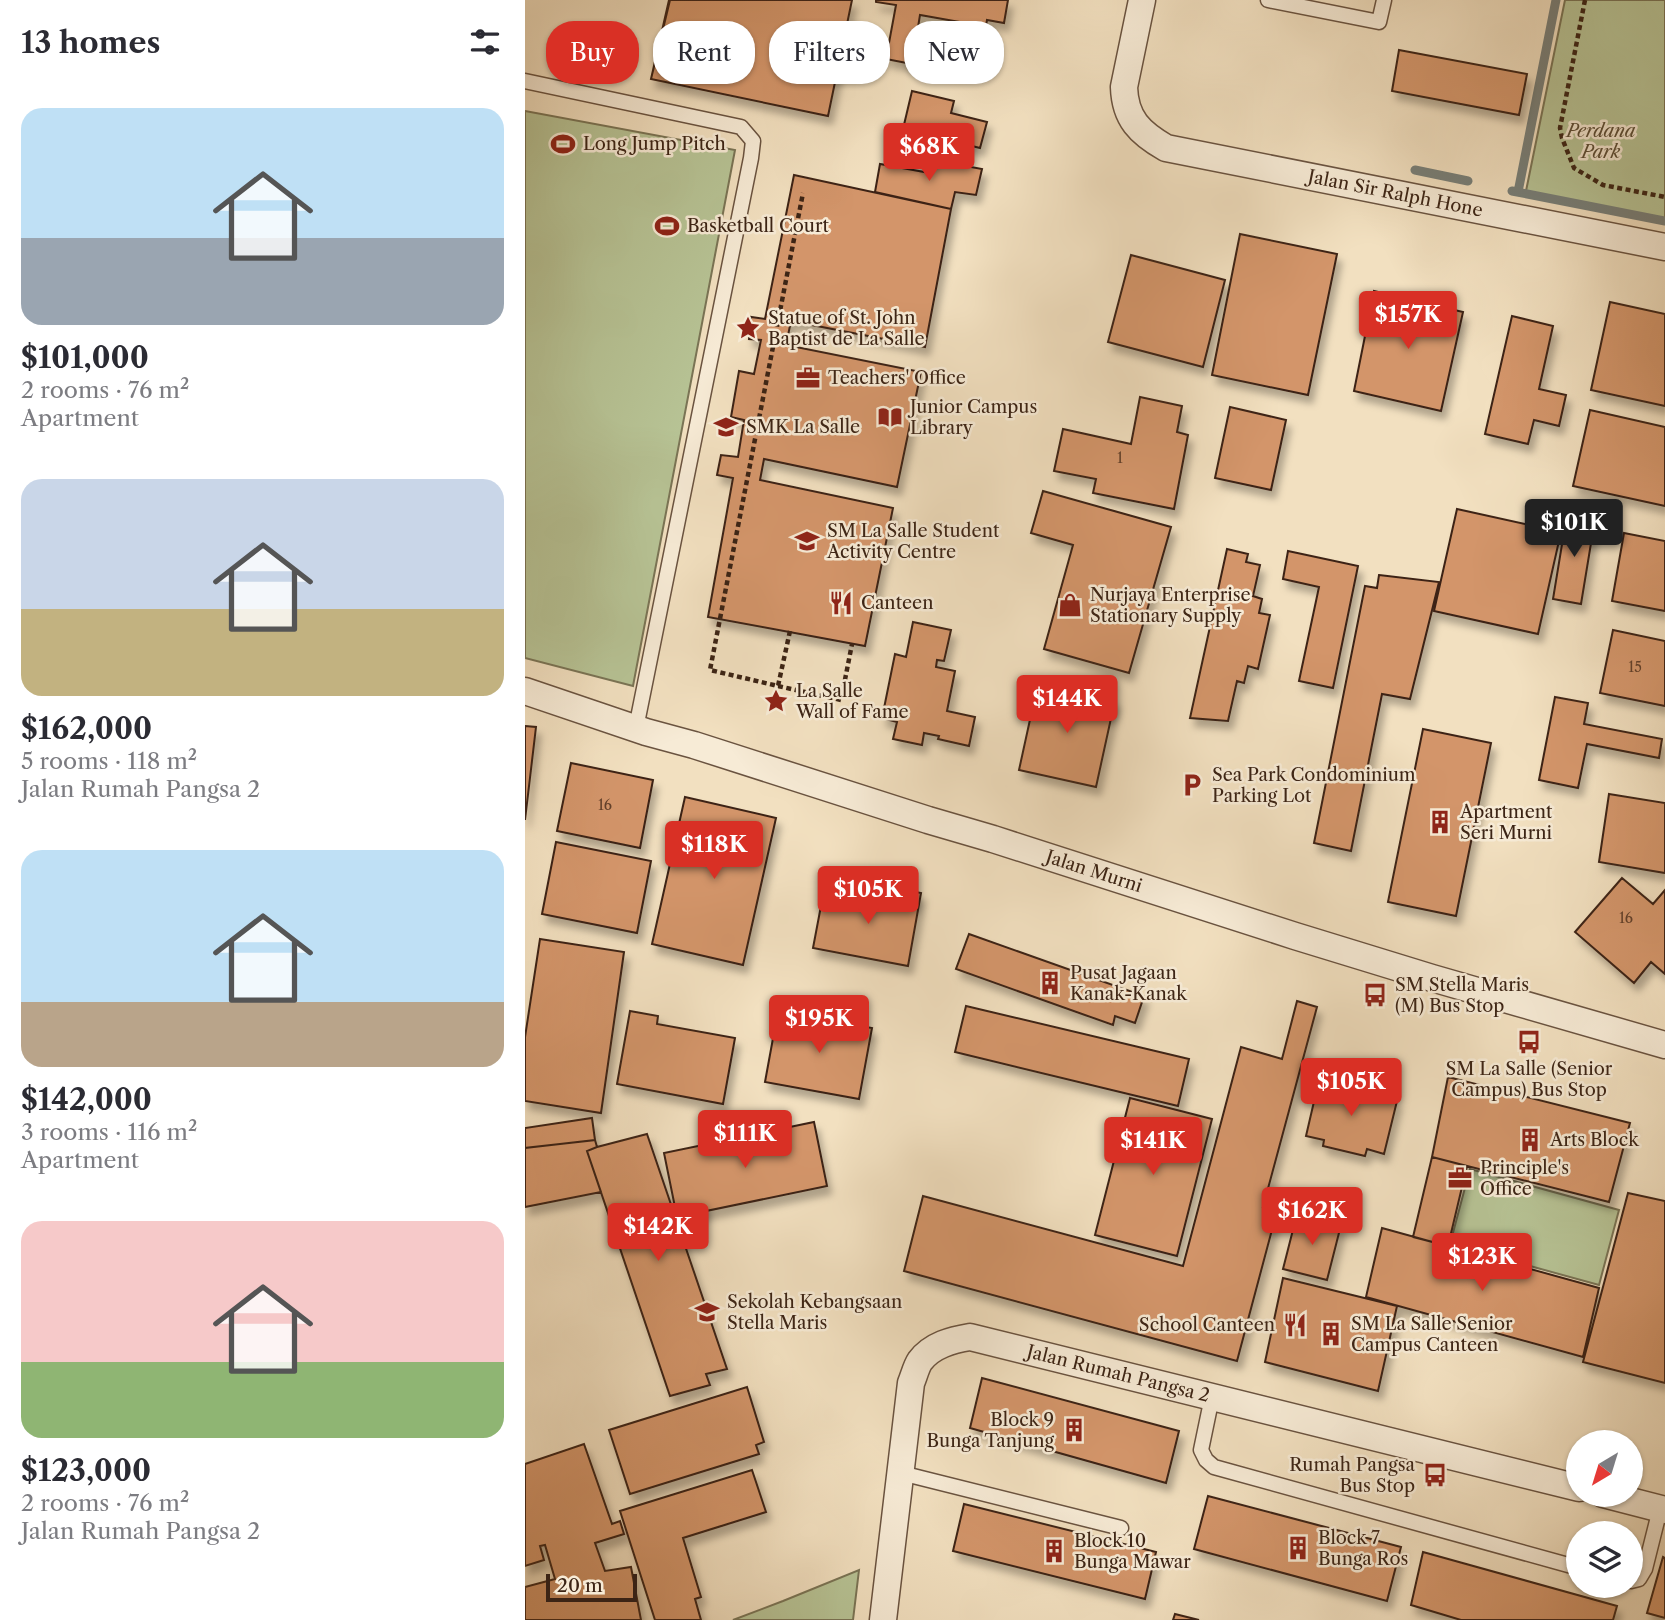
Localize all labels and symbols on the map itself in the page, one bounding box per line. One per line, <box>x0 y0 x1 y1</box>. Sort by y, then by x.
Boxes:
park label: Perdana Park <box>1564 120 1636 163</box>
pin: $68K <box>888 124 970 183</box>
sports icon: Long Jump Pitch <box>549 130 577 158</box>
place label: Long Jump Pitch <box>583 133 726 155</box>
street label: Jalan Sir Ralph Hone <box>1303 165 1485 222</box>
sports icon: Basketball Court <box>653 212 681 240</box>
place label: Basketball Court <box>687 215 829 237</box>
pin: $157K <box>1359 292 1457 351</box>
place label: Statue of St. John Baptist de La Salle <box>768 307 925 350</box>
place icon: Statue of St. John Baptist de La Salle <box>734 314 762 342</box>
office icon: Teachers' Office <box>794 364 822 392</box>
place label: Teachers' Office <box>828 367 966 389</box>
place label: Junior Campus Library <box>907 396 1037 439</box>
library icon: Junior Campus Library <box>876 403 904 431</box>
school or university icon: SMK La Salle <box>712 413 740 441</box>
place label: SMK La Salle <box>746 416 860 438</box>
house number: 1 <box>1117 449 1123 467</box>
pin: $101K <box>1525 500 1623 559</box>
place label: SM La Salle Student Activity Centre <box>826 520 1000 563</box>
school or university icon: SM La Salle Student Activity Centre <box>793 527 821 555</box>
place label: Nurjaya Enterprise Stationary Supply <box>1090 584 1251 627</box>
restaurant icon: Canteen <box>827 589 855 617</box>
shop icon: Nurjaya Enterprise Stationary Supply <box>1056 591 1084 619</box>
place label: Canteen <box>861 592 933 614</box>
house number: 15 <box>1628 658 1642 676</box>
pin: $144K <box>1018 676 1116 735</box>
place label: La Salle Wall of Fame <box>795 680 909 723</box>
place icon: La Salle Wall of Fame <box>762 687 790 715</box>
place label: Sea Park Condominium Parking Lot <box>1212 764 1416 807</box>
parking icon: Sea Park Condominium Parking Lot <box>1178 771 1206 799</box>
house number: 16 <box>598 796 612 814</box>
place label: Apartment Seri Murni <box>1459 801 1553 844</box>
building icon: Apartment Seri Murni <box>1426 808 1454 836</box>
pin: $118K <box>665 822 763 881</box>
street label: Jalan Murni <box>1040 845 1145 897</box>
pin: $105K <box>819 866 917 926</box>
house number: 16 <box>1619 909 1633 927</box>
place label: Pusat Jagaan Kanak-Kanak <box>1070 962 1188 1005</box>
building icon: Pusat Jagaan Kanak-Kanak <box>1036 969 1064 997</box>
place label: SM Stella Maris (M) Bus Stop <box>1395 974 1529 1017</box>
bus stop icon: SM Stella Maris (M) Bus Stop <box>1361 981 1389 1009</box>
pin: $195K <box>770 996 868 1055</box>
bus stop icon: SM La Salle (Senior Campus) Bus Stop <box>1515 1028 1543 1056</box>
pin: $105K <box>1302 1058 1400 1118</box>
place label: SM La Salle (Senior Campus) Bus Stop <box>1446 1058 1613 1101</box>
pin: $111K <box>696 1110 794 1170</box>
pin: $141K <box>1104 1118 1202 1177</box>
building icon: Arts Block <box>1516 1126 1544 1154</box>
place label: Arts Block <box>1549 1129 1640 1151</box>
place label: Principle's Office <box>1480 1157 1569 1200</box>
office icon: Principle's Office <box>1446 1164 1474 1192</box>
pin: $162K <box>1263 1188 1361 1247</box>
pin: $142K <box>609 1204 707 1263</box>
pin: $123K <box>1433 1234 1531 1293</box>
place label: Sekolah Kebangsaan Stella Maris <box>727 1291 902 1334</box>
school or university icon: Sekolah Kebangsaan Stella Maris <box>693 1298 721 1326</box>
restaurant icon: School Canteen <box>1281 1311 1309 1339</box>
place label: SM La Salle Senior Campus Canteen <box>1351 1313 1513 1356</box>
place label: School Canteen <box>1139 1314 1275 1336</box>
building icon: SM La Salle Senior Campus Canteen <box>1317 1320 1345 1348</box>
street label: Jalan Rumah Pangsa 2 <box>1022 1340 1212 1407</box>
place label: Block 9 Bunga Tanjung <box>927 1409 1054 1452</box>
building icon: Block 9 Bunga Tanjung <box>1060 1416 1088 1444</box>
north arrow <box>1566 1430 1643 1507</box>
place label: Rumah Pangsa Bus Stop <box>1289 1454 1415 1497</box>
bus stop icon: Rumah Pangsa Bus Stop <box>1421 1461 1449 1489</box>
place label: Block 7 Bunga Ros <box>1318 1527 1408 1570</box>
place label: Block 10 Bunga Mawar <box>1074 1530 1191 1573</box>
building icon: Block 7 Bunga Ros <box>1284 1534 1312 1562</box>
building icon: Block 10 Bunga Mawar <box>1040 1537 1068 1565</box>
scale bar <box>546 1571 637 1603</box>

